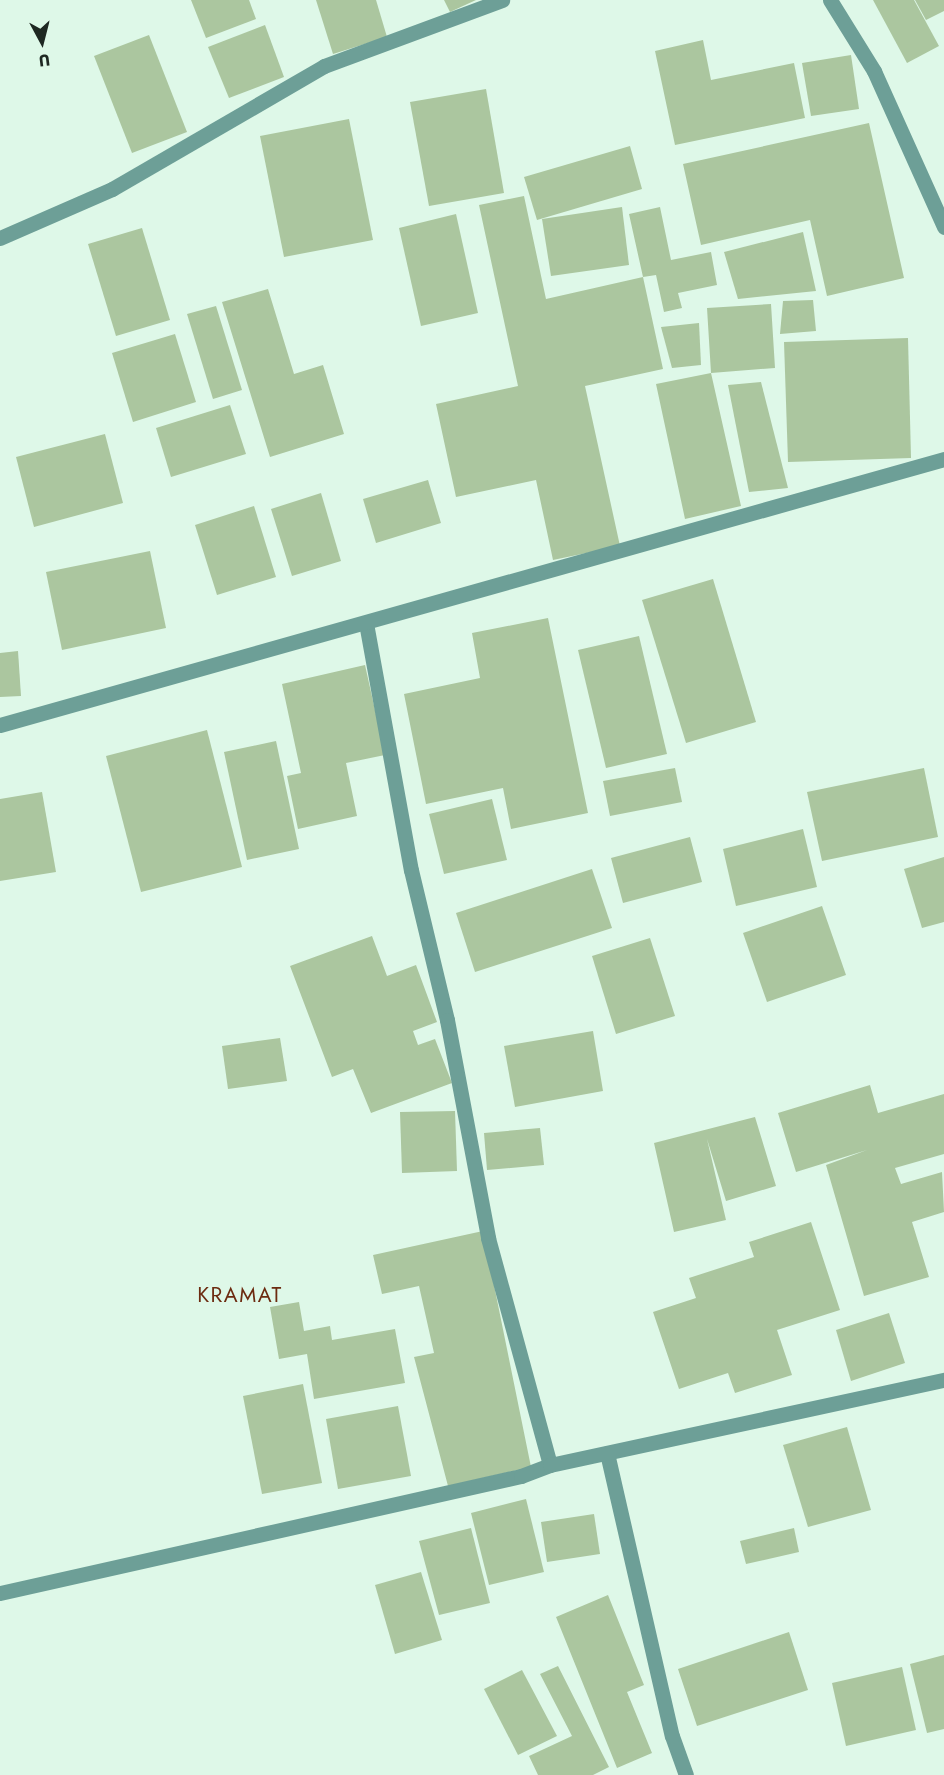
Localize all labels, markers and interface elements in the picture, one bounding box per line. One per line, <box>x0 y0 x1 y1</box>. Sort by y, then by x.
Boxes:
north arrow <box>12 12 72 72</box>
text: U <box>37 48 51 72</box>
district label: KRAMAT <box>197 1282 283 1308</box>

